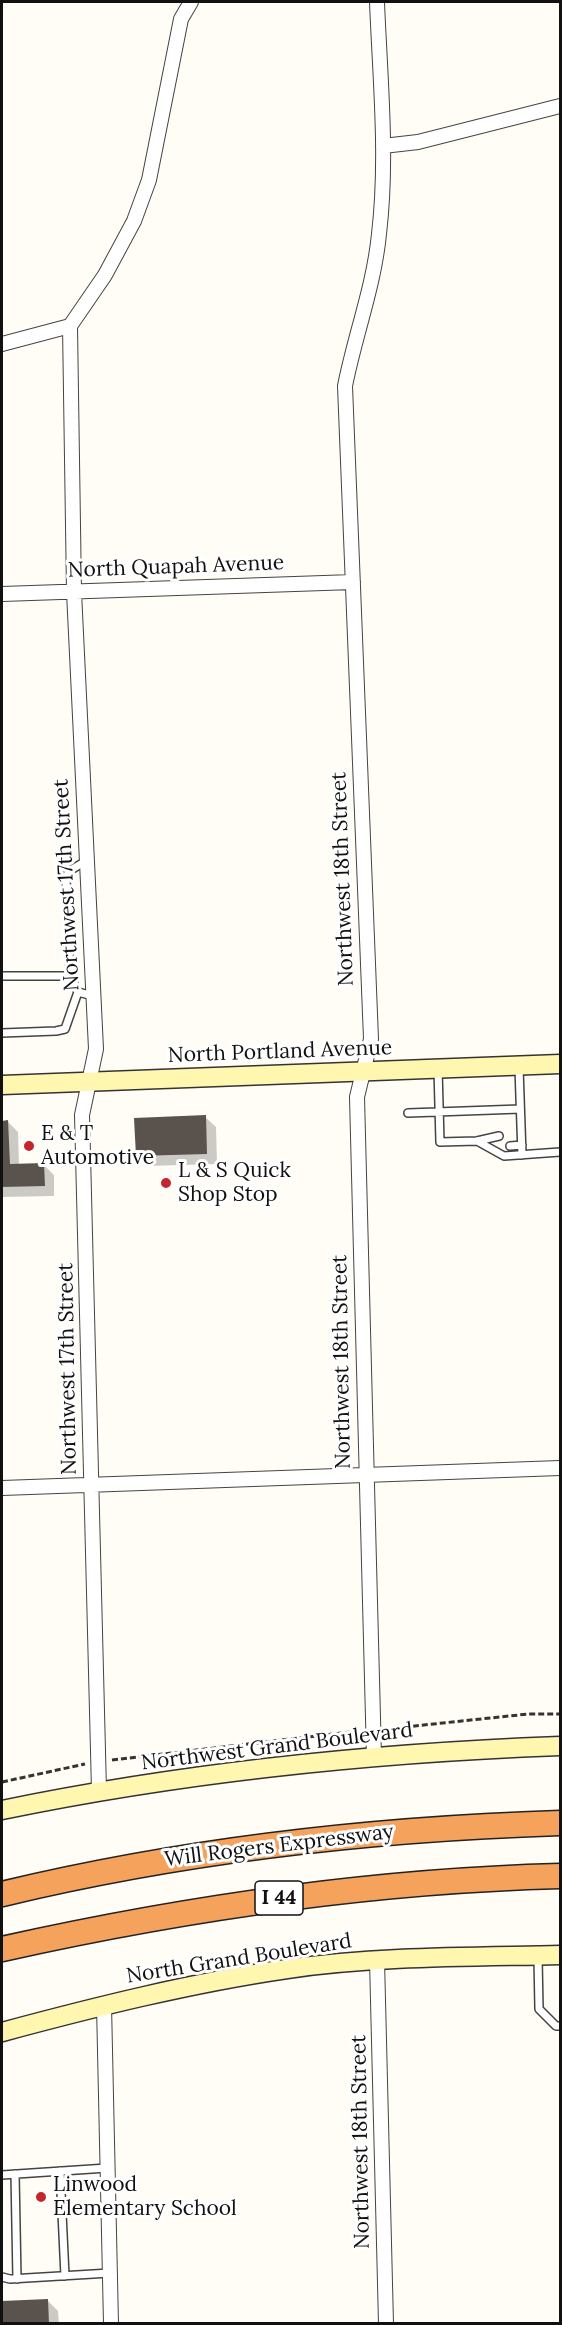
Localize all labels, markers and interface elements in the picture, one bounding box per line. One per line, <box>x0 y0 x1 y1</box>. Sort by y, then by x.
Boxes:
street label: North Quapah Avenue <box>67 551 285 583</box>
street label: Northwest 18th Street <box>327 771 359 987</box>
street label: Northwest 17th Street <box>49 778 85 992</box>
street label: North Portland Avenue <box>167 1035 393 1069</box>
place label: E & T Automotive <box>41 1121 154 1171</box>
marker: E & T Automotive <box>22 1139 36 1153</box>
place label: L & S Quick Shop Stop <box>178 1158 291 1208</box>
marker: L & S Quick Shop Stop <box>159 1176 173 1190</box>
street label: Northwest 18th Street <box>328 1255 356 1469</box>
street label: Northwest 17th Street <box>54 1263 82 1475</box>
street label: Northwest Grand Boulevard <box>140 1718 414 1776</box>
street label: Will Rogers Expressway <box>163 1819 395 1873</box>
road number: I 44 <box>255 1881 303 1915</box>
street label: North Grand Boulevard <box>125 1929 353 1989</box>
street label: Northwest 18th Street <box>347 2035 375 2249</box>
place label: Linwood Elementary School <box>53 2172 237 2222</box>
marker: Linwood Elementary School <box>34 2190 48 2204</box>

